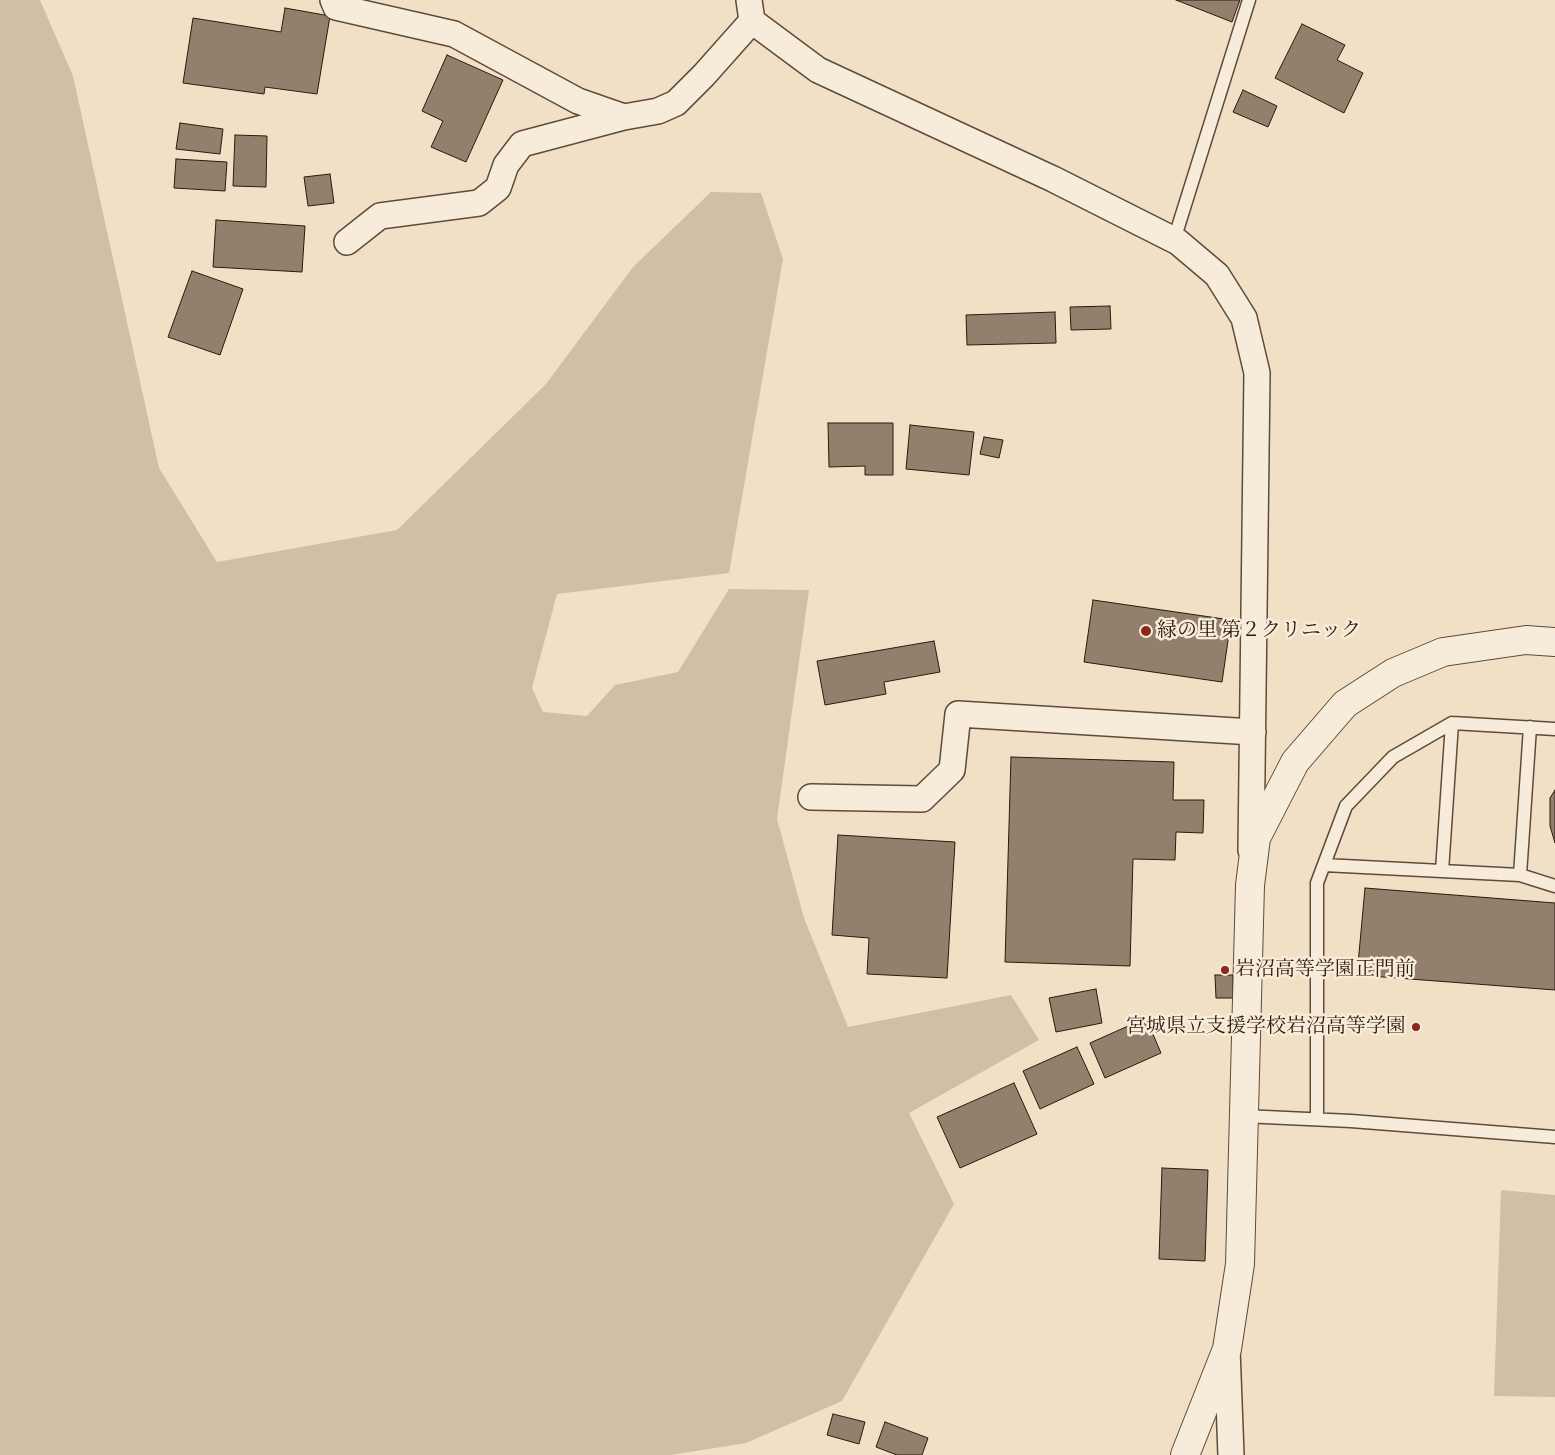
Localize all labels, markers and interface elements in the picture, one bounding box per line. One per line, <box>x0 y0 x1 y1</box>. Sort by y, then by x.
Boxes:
place label: 緑の里 第２クリニック <box>1157 619 1361 643</box>
marker: 緑の里 第２クリニック <box>1139 624 1153 638</box>
place label: 岩沼高等学園正門前 <box>1235 958 1415 982</box>
marker: 岩沼高等学園正門前 <box>1219 964 1231 976</box>
place label: 宮城県立支援学校岩沼高等学園 <box>1126 1015 1406 1039</box>
marker: 宮城県立支援学校岩沼高等学園 <box>1410 1021 1422 1033</box>

